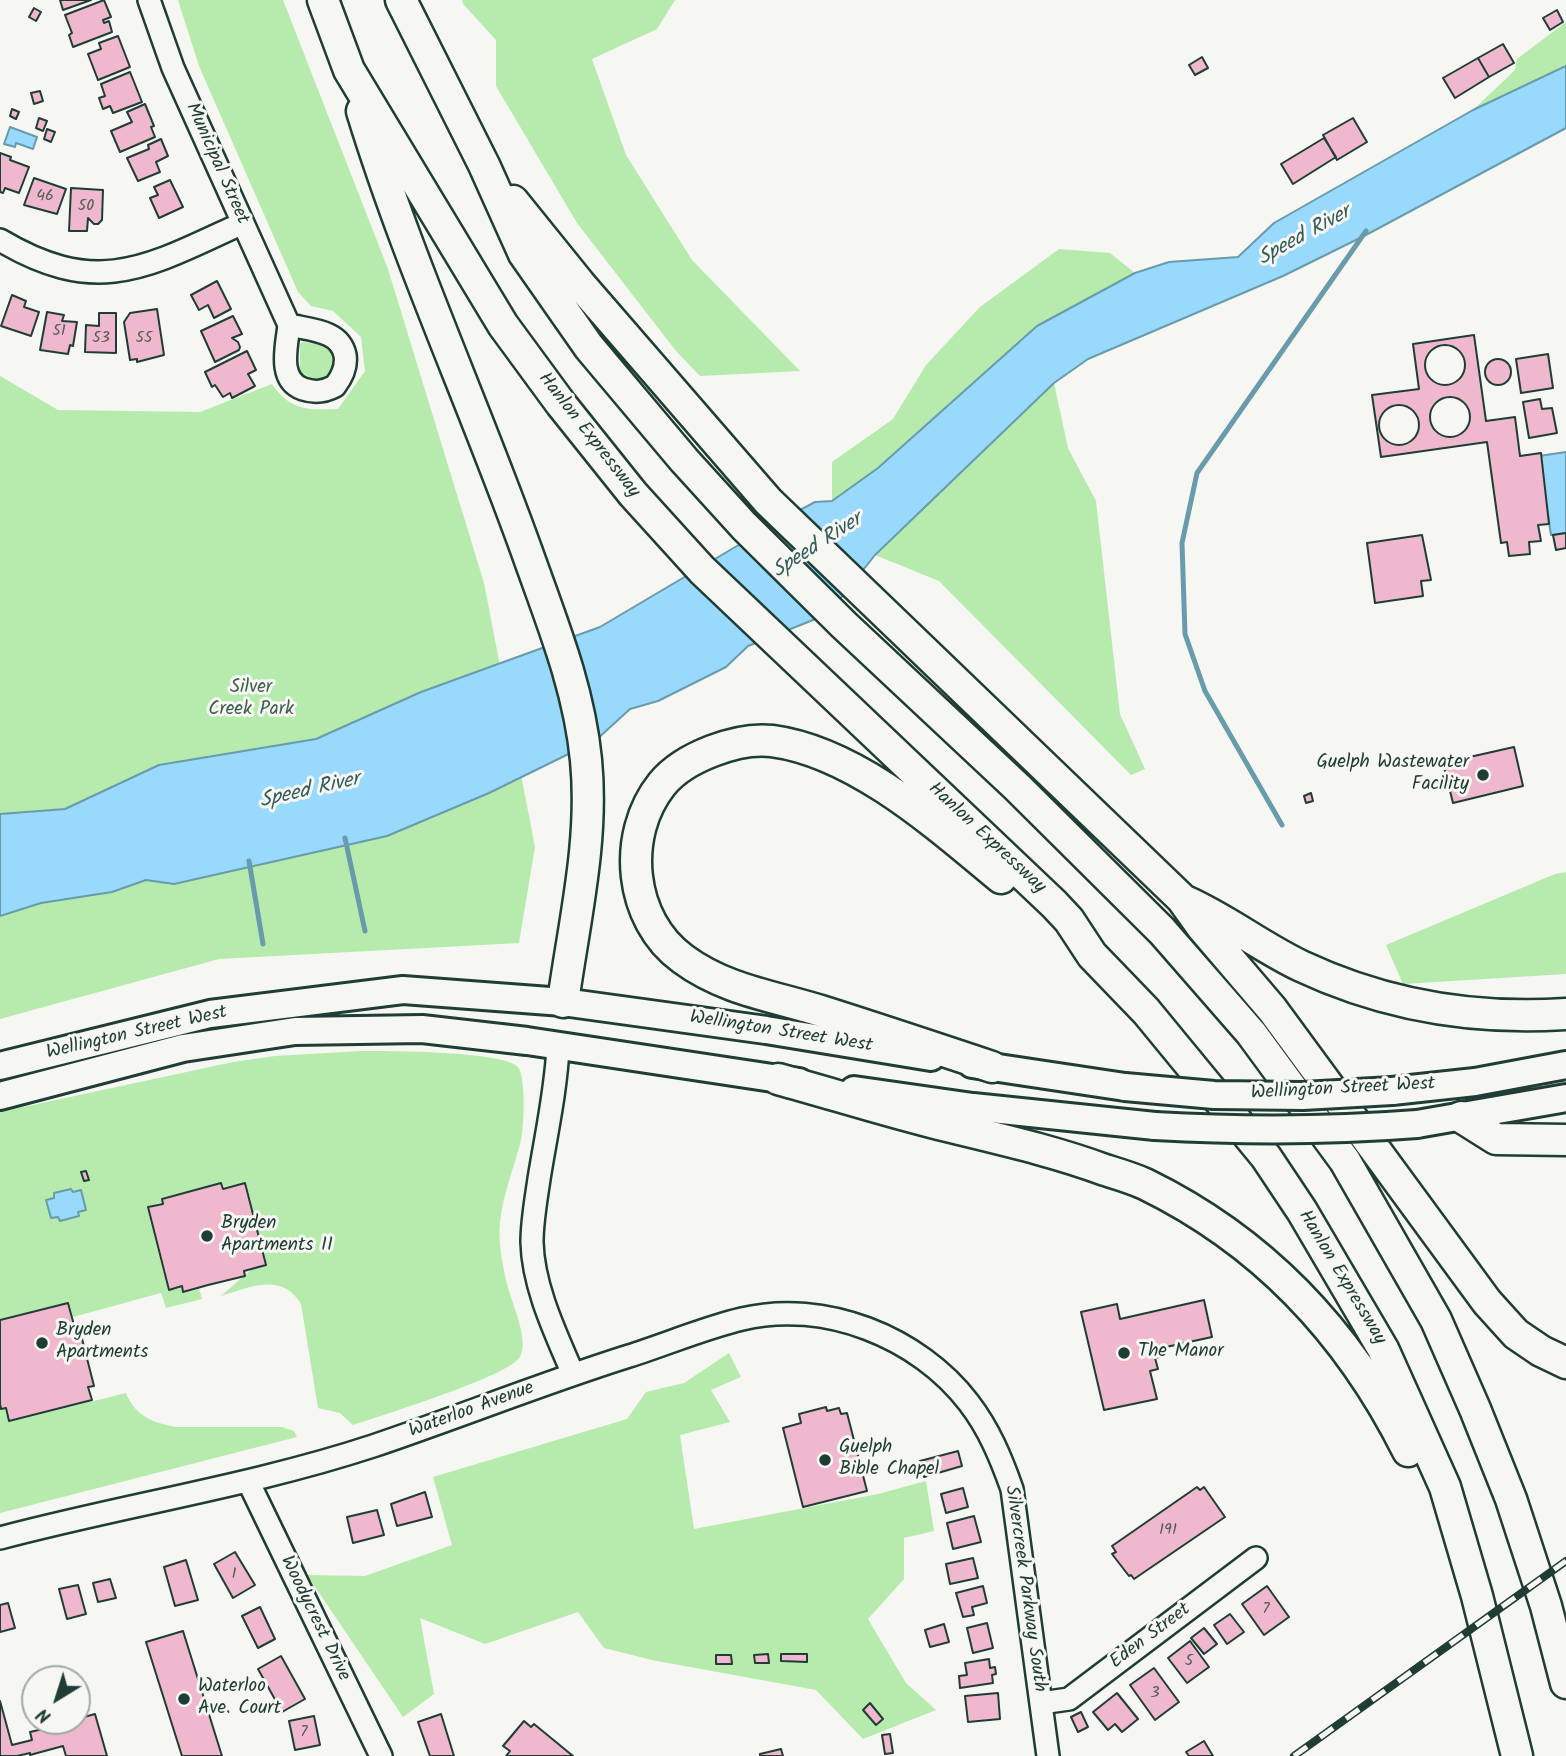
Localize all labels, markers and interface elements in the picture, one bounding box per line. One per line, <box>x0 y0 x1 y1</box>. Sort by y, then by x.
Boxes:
street label: Municipal Street <box>179 100 253 228</box>
house number: 46 <box>36 187 54 207</box>
house number: 50 <box>78 197 94 217</box>
water label: Speed River <box>1254 201 1356 273</box>
house number: 51 <box>52 322 66 342</box>
house number: 53 <box>92 329 110 349</box>
house number: 55 <box>135 329 153 349</box>
street label: Hanlon Expressway <box>532 369 644 503</box>
water label: Speed River <box>769 509 867 585</box>
park label: Silver Creek Park <box>208 678 294 722</box>
place label: Guelph Wastewater Facility <box>1317 753 1469 797</box>
marker: Guelph Wastewater Facility <box>1475 767 1491 783</box>
water label: Speed River <box>258 768 362 816</box>
street label: Hanlon Expressway <box>922 779 1050 899</box>
street label: Wellington Street West <box>44 1002 230 1066</box>
street label: Wellington Street West <box>688 1007 874 1059</box>
street label: Wellington Street West <box>1250 1074 1436 1106</box>
street label: Hanlon Expressway <box>1292 1207 1390 1349</box>
place label: Bryden Apartments II <box>221 1214 333 1258</box>
marker: Bryden Apartments II <box>199 1228 215 1244</box>
place label: Bryden Apartments <box>56 1321 148 1365</box>
marker: Bryden Apartments <box>34 1335 50 1351</box>
place label: The Manor <box>1138 1342 1223 1364</box>
marker: The Manor <box>1116 1345 1132 1361</box>
street label: Waterloo Avenue <box>406 1378 538 1444</box>
place label: Guelph Bible Chapel <box>839 1438 939 1482</box>
marker: Guelph Bible Chapel <box>817 1452 833 1468</box>
street label: Silvercreek Parkway South <box>998 1484 1050 1694</box>
house number: 191 <box>1159 1521 1177 1541</box>
street label: Woodycrest Drive <box>274 1553 354 1685</box>
house number: 1 <box>231 1565 237 1585</box>
street label: Eden Street <box>1106 1599 1196 1675</box>
house number: 7 <box>1262 1600 1270 1620</box>
house number: 5 <box>1185 1652 1193 1672</box>
north arrow <box>21 1665 91 1735</box>
place label: Waterloo Ave. Court <box>198 1677 281 1721</box>
house number: 3 <box>1150 1684 1160 1704</box>
marker: Waterloo Ave. Court <box>176 1691 192 1707</box>
text: N <box>30 1699 58 1730</box>
house number: 7 <box>300 1723 308 1743</box>

